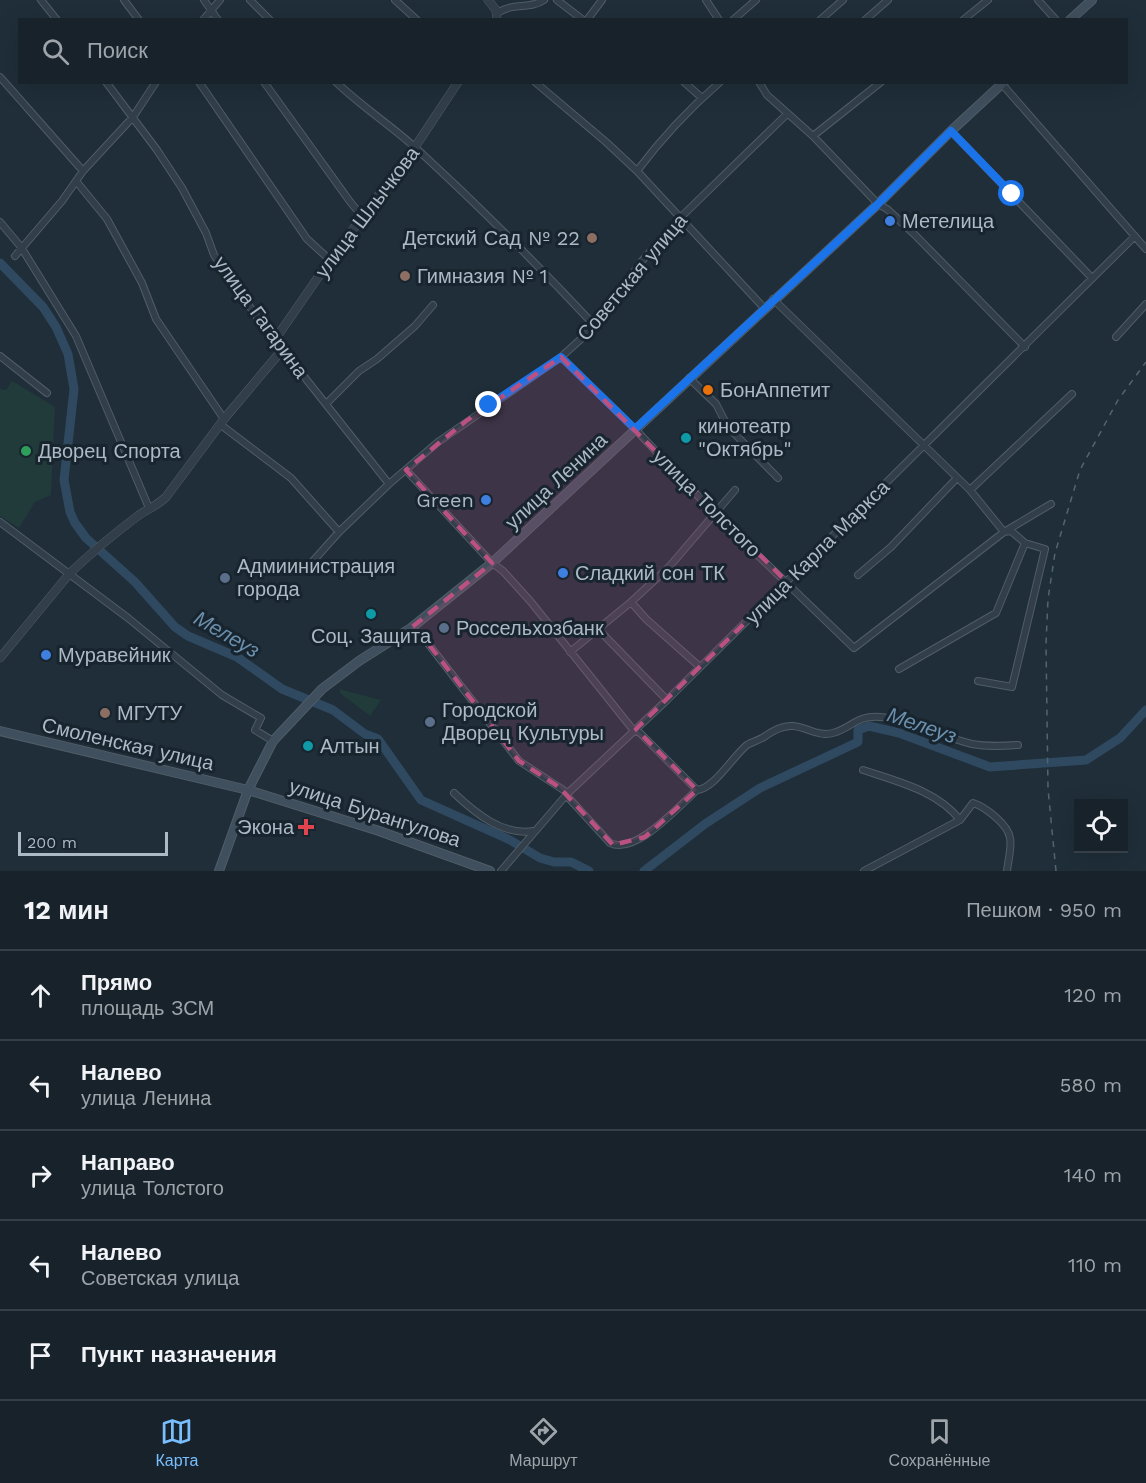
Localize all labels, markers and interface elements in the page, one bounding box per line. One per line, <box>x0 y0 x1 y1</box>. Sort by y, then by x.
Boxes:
search box <box>18 18 1128 84</box>
icon: search <box>39 35 72 68</box>
text: Поиск <box>87 38 148 63</box>
street label: улица Шлычкова <box>310 141 425 282</box>
route start <box>998 180 1024 206</box>
street label: Советская улица <box>572 208 693 345</box>
place label: Метелица <box>902 209 995 233</box>
marker: Метелица <box>883 214 897 228</box>
place label: Детский Сад № 22 <box>403 226 580 250</box>
marker: Детский Сад № 22 <box>585 231 599 245</box>
street label: улица Гагарина <box>209 251 314 383</box>
place label: Гимназия № 1 <box>417 264 548 288</box>
marker: Гимназия № 1 <box>398 269 412 283</box>
place label: БонАппетит <box>720 378 830 402</box>
marker: БонАппетит <box>701 383 715 397</box>
route end <box>475 391 501 417</box>
place label: кинотеатр "Октябрь" <box>698 414 792 461</box>
street label: улица Ленина <box>500 427 613 534</box>
marker: кинотеатр "Октябрь" <box>679 431 693 445</box>
place label: Дворец Спорта <box>38 439 182 463</box>
marker: Дворец Спорта <box>19 444 33 458</box>
street label: улица Толстого <box>648 444 766 562</box>
street label: улица Карла Маркса <box>740 474 895 629</box>
place label: Green <box>416 488 474 512</box>
marker: Green <box>479 493 493 507</box>
place label: Адмиинистрация города <box>237 554 395 601</box>
place label: Сладкий сон ТК <box>575 561 725 585</box>
marker: Сладкий сон ТК <box>556 566 570 580</box>
marker: Адмиинистрация города <box>218 571 232 585</box>
water label: Мелеуз <box>190 605 264 663</box>
marker: Соц. Защита <box>364 607 378 621</box>
place label: Россельхозбанк <box>456 616 604 640</box>
marker: Россельхозбанк <box>437 621 451 635</box>
place label: Соц. Защита <box>311 624 432 648</box>
place label: Муравейник <box>58 643 171 667</box>
marker: Муравейник <box>39 648 53 662</box>
place label: Городской Дворец Культуры <box>442 698 604 745</box>
place label: МГУТУ <box>117 701 182 725</box>
water label: Мелеуз <box>884 702 960 749</box>
marker: МГУТУ <box>98 706 112 720</box>
street label: Смоленская улица <box>40 713 217 776</box>
marker: Городской Дворец Культуры <box>423 715 437 729</box>
place label: Алтын <box>320 734 380 758</box>
marker: Алтын <box>301 739 315 753</box>
street label: улица Бурангулова <box>286 774 465 852</box>
map controls <box>1074 799 1128 853</box>
button: locate <box>1074 799 1128 853</box>
place label: Экона <box>237 815 295 839</box>
marker: Экона <box>299 820 313 834</box>
scale bar <box>18 829 168 856</box>
text: 200 m <box>27 833 77 852</box>
text: 12 мин <box>24 895 109 925</box>
text: Пешком · 950 m <box>966 898 1122 922</box>
text: Прямо <box>81 970 152 995</box>
icon: ahead <box>24 979 57 1012</box>
text: 120 m <box>1064 983 1122 1007</box>
text: площадь ЗСМ <box>81 996 214 1020</box>
text: Налево <box>81 1060 162 1085</box>
icon: left <box>24 1069 57 1102</box>
text: 580 m <box>1060 1073 1122 1097</box>
text: улица Ленина <box>81 1086 211 1110</box>
text: Направо <box>81 1150 175 1175</box>
icon: right <box>24 1159 57 1192</box>
text: 140 m <box>1064 1163 1122 1187</box>
text: улица Толстого <box>81 1176 224 1200</box>
text: Налево <box>81 1240 162 1265</box>
icon: left <box>24 1249 57 1282</box>
text: 110 m <box>1068 1253 1122 1277</box>
text: Советская улица <box>81 1266 239 1290</box>
icon: arrive <box>24 1339 57 1372</box>
text: Пункт назначения <box>81 1342 277 1367</box>
tab: Карта <box>156 1415 198 1470</box>
tab: Маршрут <box>509 1415 578 1470</box>
tab: Сохранённые <box>889 1415 990 1470</box>

